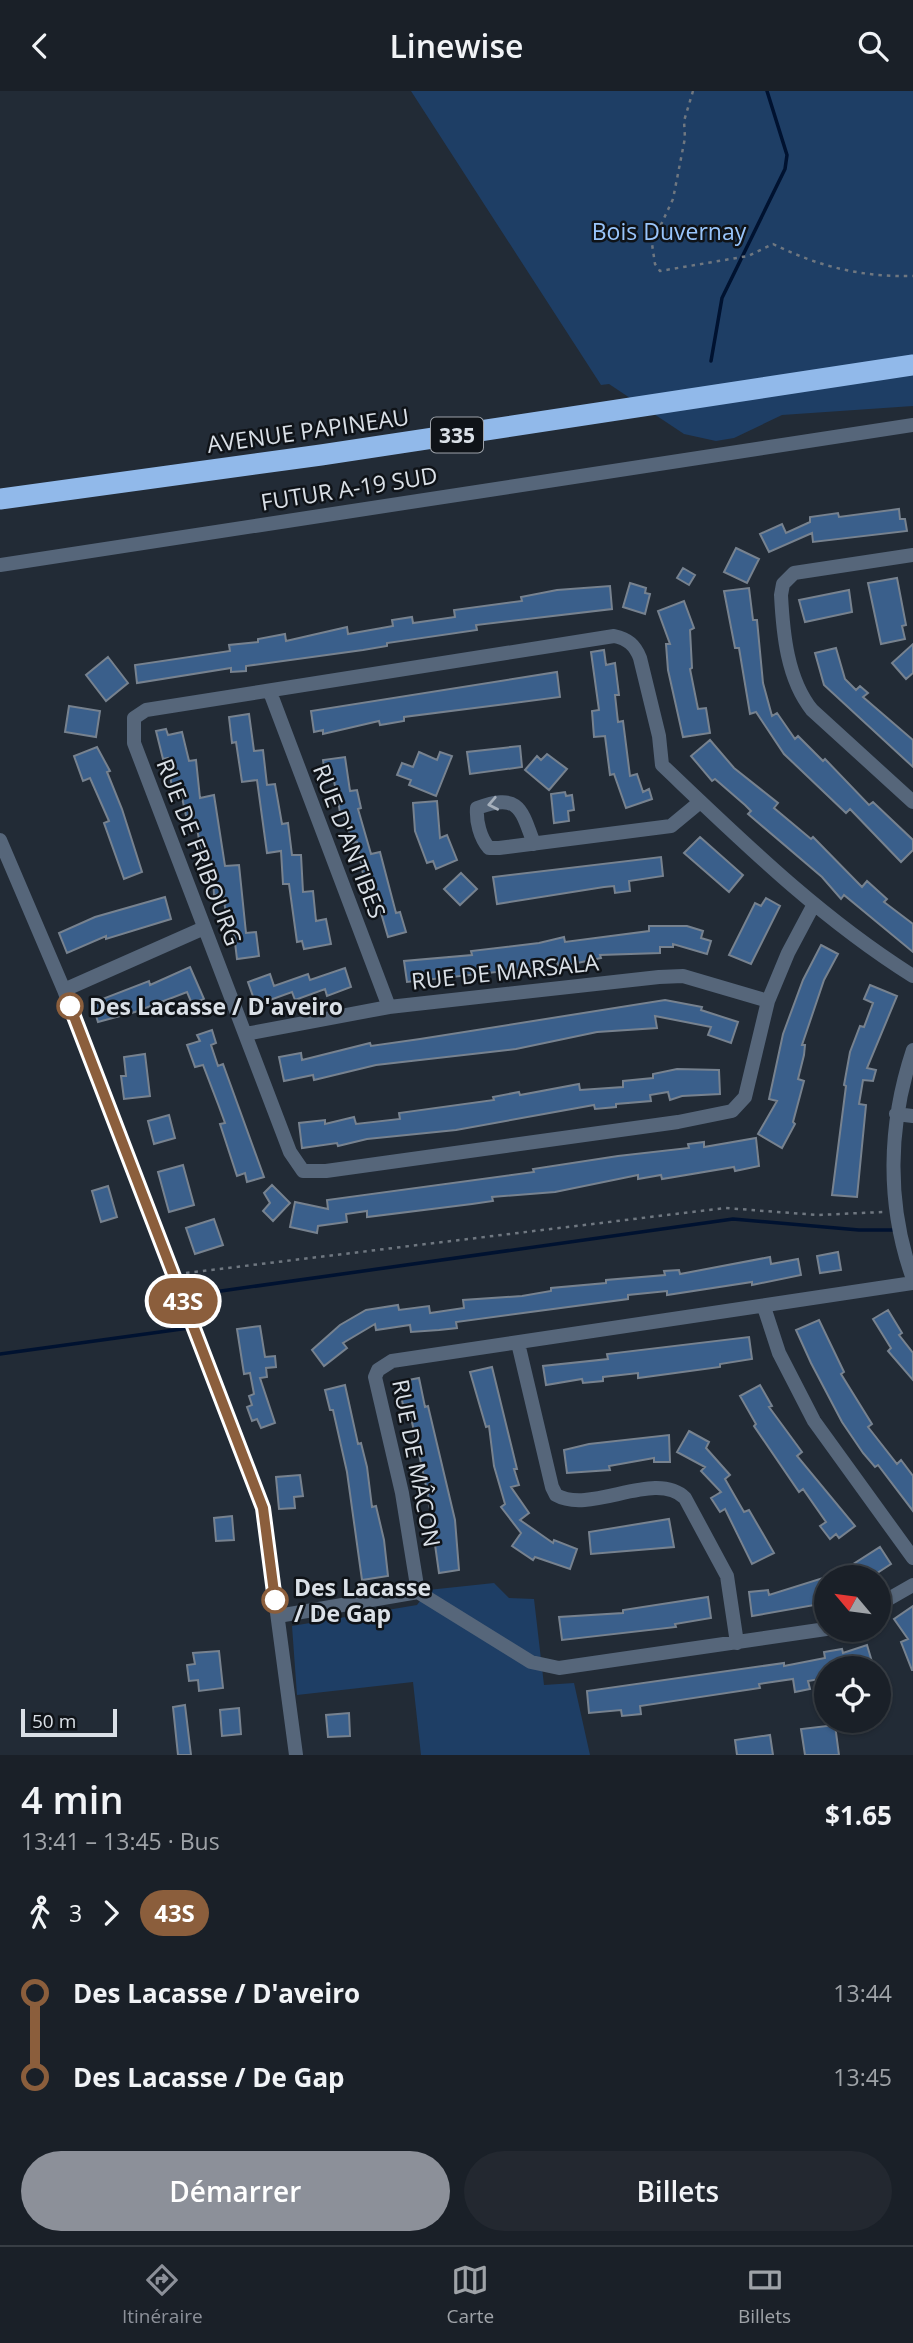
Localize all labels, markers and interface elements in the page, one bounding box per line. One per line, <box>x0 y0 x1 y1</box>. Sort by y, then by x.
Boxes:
text: Linewise <box>389 24 524 67</box>
icon: back <box>21 27 59 65</box>
icon: search <box>854 27 892 65</box>
park label: Bois Duvernay <box>592 215 747 247</box>
street label: AVENUE PAPINEAU <box>205 400 411 460</box>
road number: 335 <box>431 417 483 453</box>
street label: FUTUR A-19 SUD <box>258 458 440 518</box>
street label: RUE DE FRIBOURG <box>150 754 250 950</box>
street label: RUE D'ANTIBES <box>306 759 394 923</box>
one-way arrow <box>487 796 499 811</box>
street label: RUE DE MARSALA <box>410 945 601 997</box>
place label: Des Lacasse / D'aveiro <box>89 990 343 1022</box>
marker: Des Lacasse / D'aveiro <box>57 993 83 1019</box>
line badge: 43S <box>143 1278 223 1324</box>
text: 43S <box>163 1284 203 1317</box>
street label: RUE DE MÂCON <box>385 1376 449 1550</box>
north arrow <box>814 1565 891 1641</box>
map controls <box>814 1565 891 1733</box>
place label: Des Lacasse / De Gap <box>294 1571 431 1629</box>
marker: Des Lacasse / De Gap <box>262 1587 288 1613</box>
button: locate <box>814 1656 891 1733</box>
scale bar <box>21 1706 117 1738</box>
text: 50 m <box>32 1708 76 1734</box>
text: 4 min <box>21 1773 124 1825</box>
text: $1.65 <box>825 1797 892 1833</box>
text: 13:41 – 13:45 · Bus <box>21 1825 220 1857</box>
icon: walk <box>21 1894 59 1932</box>
icon: forward <box>92 1894 130 1932</box>
text: 43S <box>154 1896 195 1929</box>
text: 3 <box>69 1897 82 1929</box>
text: Des Lacasse / D'aveiro <box>73 1975 360 2011</box>
text: 13:44 <box>833 1977 892 2009</box>
text: Des Lacasse / De Gap <box>73 2059 345 2095</box>
text: 13:45 <box>833 2061 892 2093</box>
button: Démarrer <box>21 2151 450 2231</box>
button: Billets <box>464 2151 892 2231</box>
tab: Itinéraire <box>122 2261 203 2329</box>
tab: Carte <box>446 2261 494 2329</box>
tab: Billets <box>738 2261 791 2329</box>

